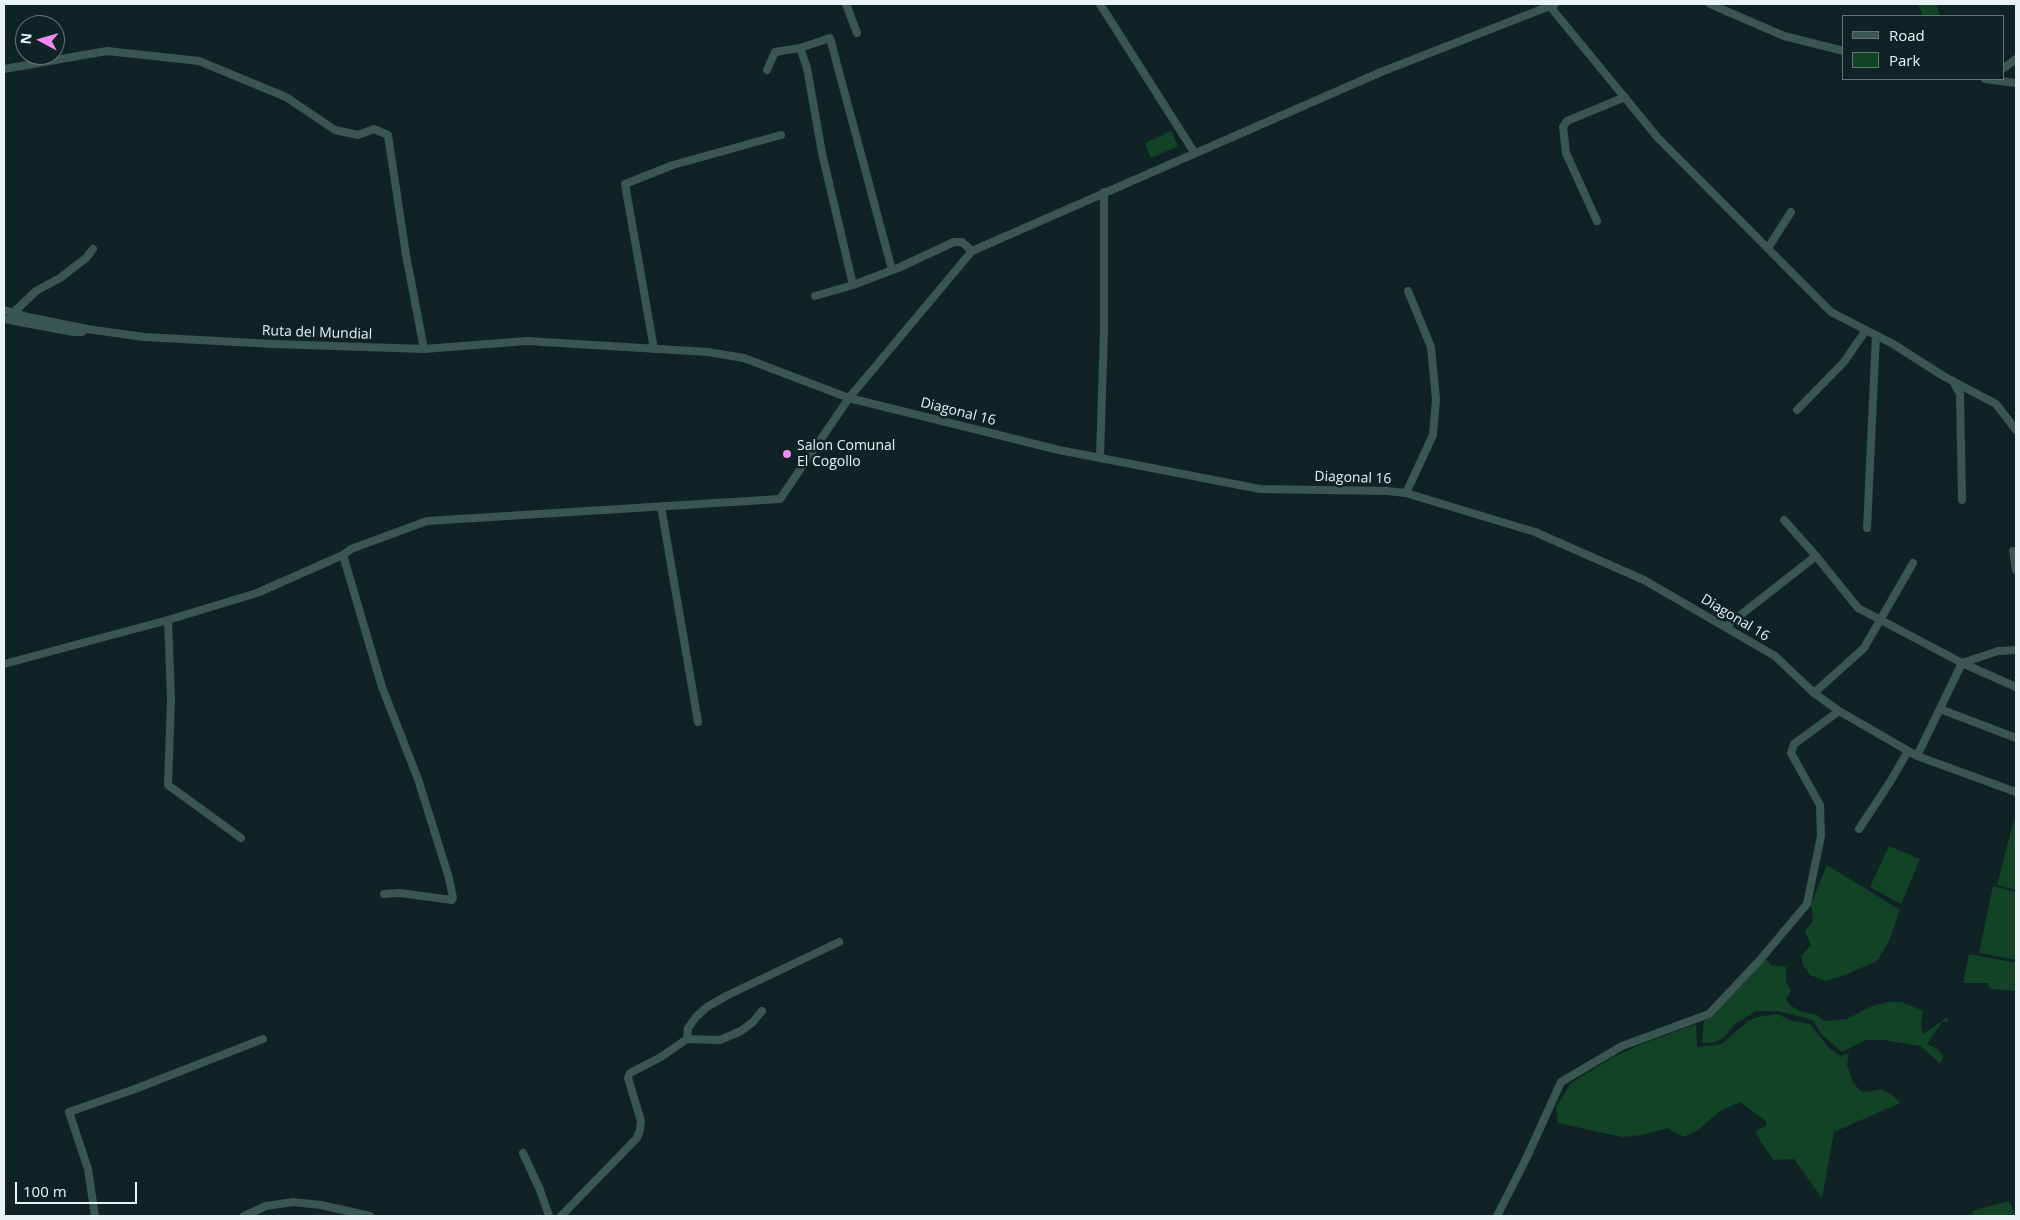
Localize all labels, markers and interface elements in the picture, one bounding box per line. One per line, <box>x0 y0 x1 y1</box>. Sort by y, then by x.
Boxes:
north arrow <box>15 15 65 65</box>
legend <box>1842 15 2005 80</box>
text: Road <box>1889 25 1925 45</box>
text: N <box>16 32 36 45</box>
text: Park <box>1889 50 1920 70</box>
street label: Ruta del Mundial <box>262 323 372 343</box>
street label: Diagonal 16 <box>919 395 997 429</box>
place label: Salon Comunal El Cogollo <box>797 438 895 471</box>
marker: Salon Comunal El Cogollo <box>781 448 793 460</box>
street label: Diagonal 16 <box>1314 468 1392 488</box>
street label: Diagonal 16 <box>1698 591 1772 645</box>
scale bar <box>18 1172 140 1204</box>
text: 100 m <box>23 1181 67 1201</box>

